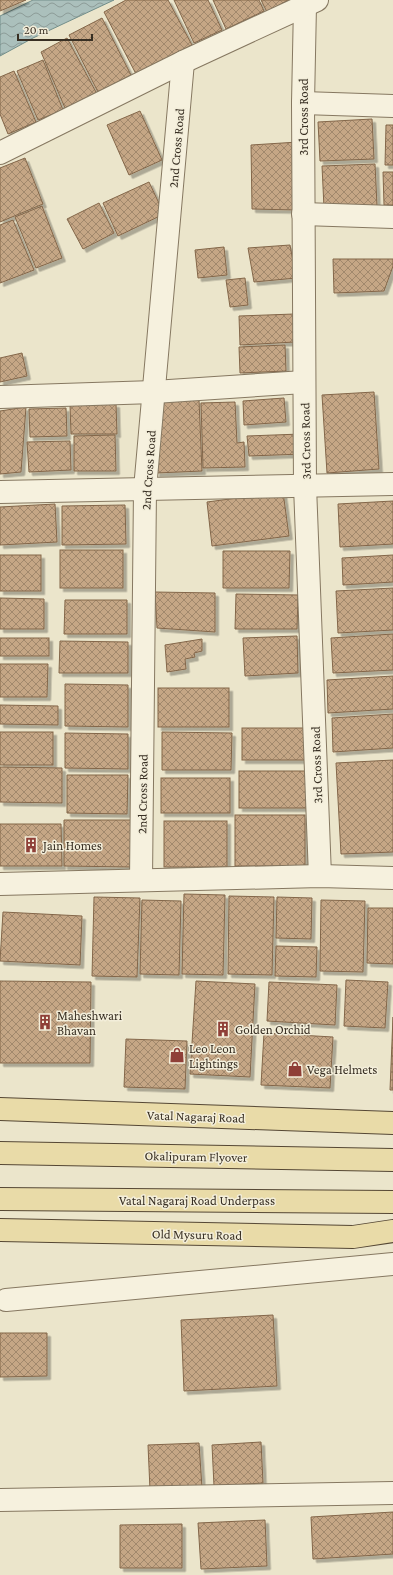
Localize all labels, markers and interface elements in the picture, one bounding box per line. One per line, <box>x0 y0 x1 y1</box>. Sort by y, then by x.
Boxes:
scale bar <box>18 16 92 42</box>
text: 20 m <box>24 23 49 37</box>
street label: 3rd Cross Road <box>296 78 311 156</box>
street label: 2nd Cross Road <box>166 107 187 189</box>
street label: 3rd Cross Road <box>297 402 314 480</box>
street label: 2nd Cross Road <box>138 429 159 510</box>
street label: 3rd Cross Road <box>308 726 325 804</box>
street label: 2nd Cross Road <box>134 754 151 834</box>
building icon: Jain Homes <box>22 836 40 854</box>
place label: Jain Homes <box>42 838 102 853</box>
place label: Maheshwari Bhavan <box>57 1008 123 1038</box>
building icon: Maheshwari Bhavan <box>36 1013 54 1031</box>
building icon: Golden Orchid <box>214 1020 232 1038</box>
place label: Golden Orchid <box>235 1022 311 1037</box>
place label: Leo Leon Lightings <box>189 1041 238 1071</box>
shop icon: Leo Leon Lightings <box>168 1046 186 1064</box>
shop icon: Vega Helmets <box>286 1060 304 1078</box>
place label: Vega Helmets <box>307 1062 377 1077</box>
street label: Vatal Nagaraj Road <box>147 1107 245 1127</box>
street label: Okalipuram Flyover <box>144 1148 248 1165</box>
street label: Vatal Nagaraj Road Underpass <box>119 1193 275 1209</box>
street label: Old Mysuru Road <box>152 1226 242 1243</box>

